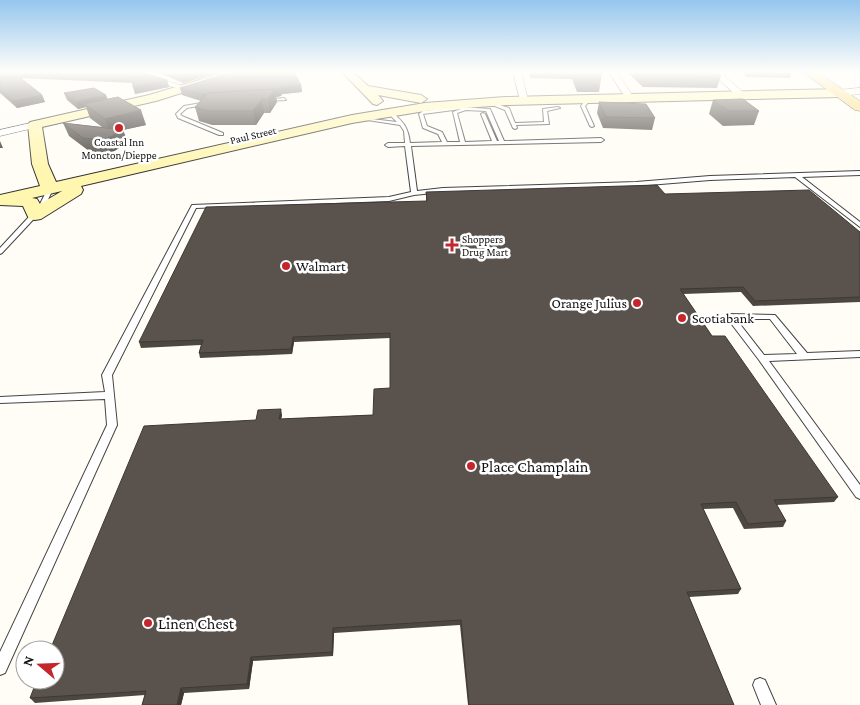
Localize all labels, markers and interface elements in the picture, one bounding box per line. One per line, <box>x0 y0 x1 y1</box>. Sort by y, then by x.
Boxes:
marker: Coastal Inn Moncton/Dieppe <box>113 122 125 134</box>
street label: Paul Street <box>229 124 278 146</box>
place label: Coastal Inn Moncton/Dieppe <box>81 136 157 162</box>
place label: Shoppers Drug Mart <box>462 233 509 259</box>
marker: Shoppers Drug Mart <box>446 239 458 251</box>
place label: Walmart <box>296 258 346 274</box>
marker: Walmart <box>280 260 292 272</box>
place label: Orange Julius <box>552 295 627 311</box>
marker: Orange Julius <box>631 297 643 309</box>
place label: Scotiabank <box>692 310 754 326</box>
marker: Scotiabank <box>676 312 688 324</box>
place label: Place Champlain <box>481 458 589 476</box>
marker: Place Champlain <box>465 460 477 472</box>
place label: Linen Chest <box>158 615 235 632</box>
marker: Linen Chest <box>142 617 154 629</box>
north arrow <box>15 640 65 690</box>
text: N <box>19 653 37 668</box>

